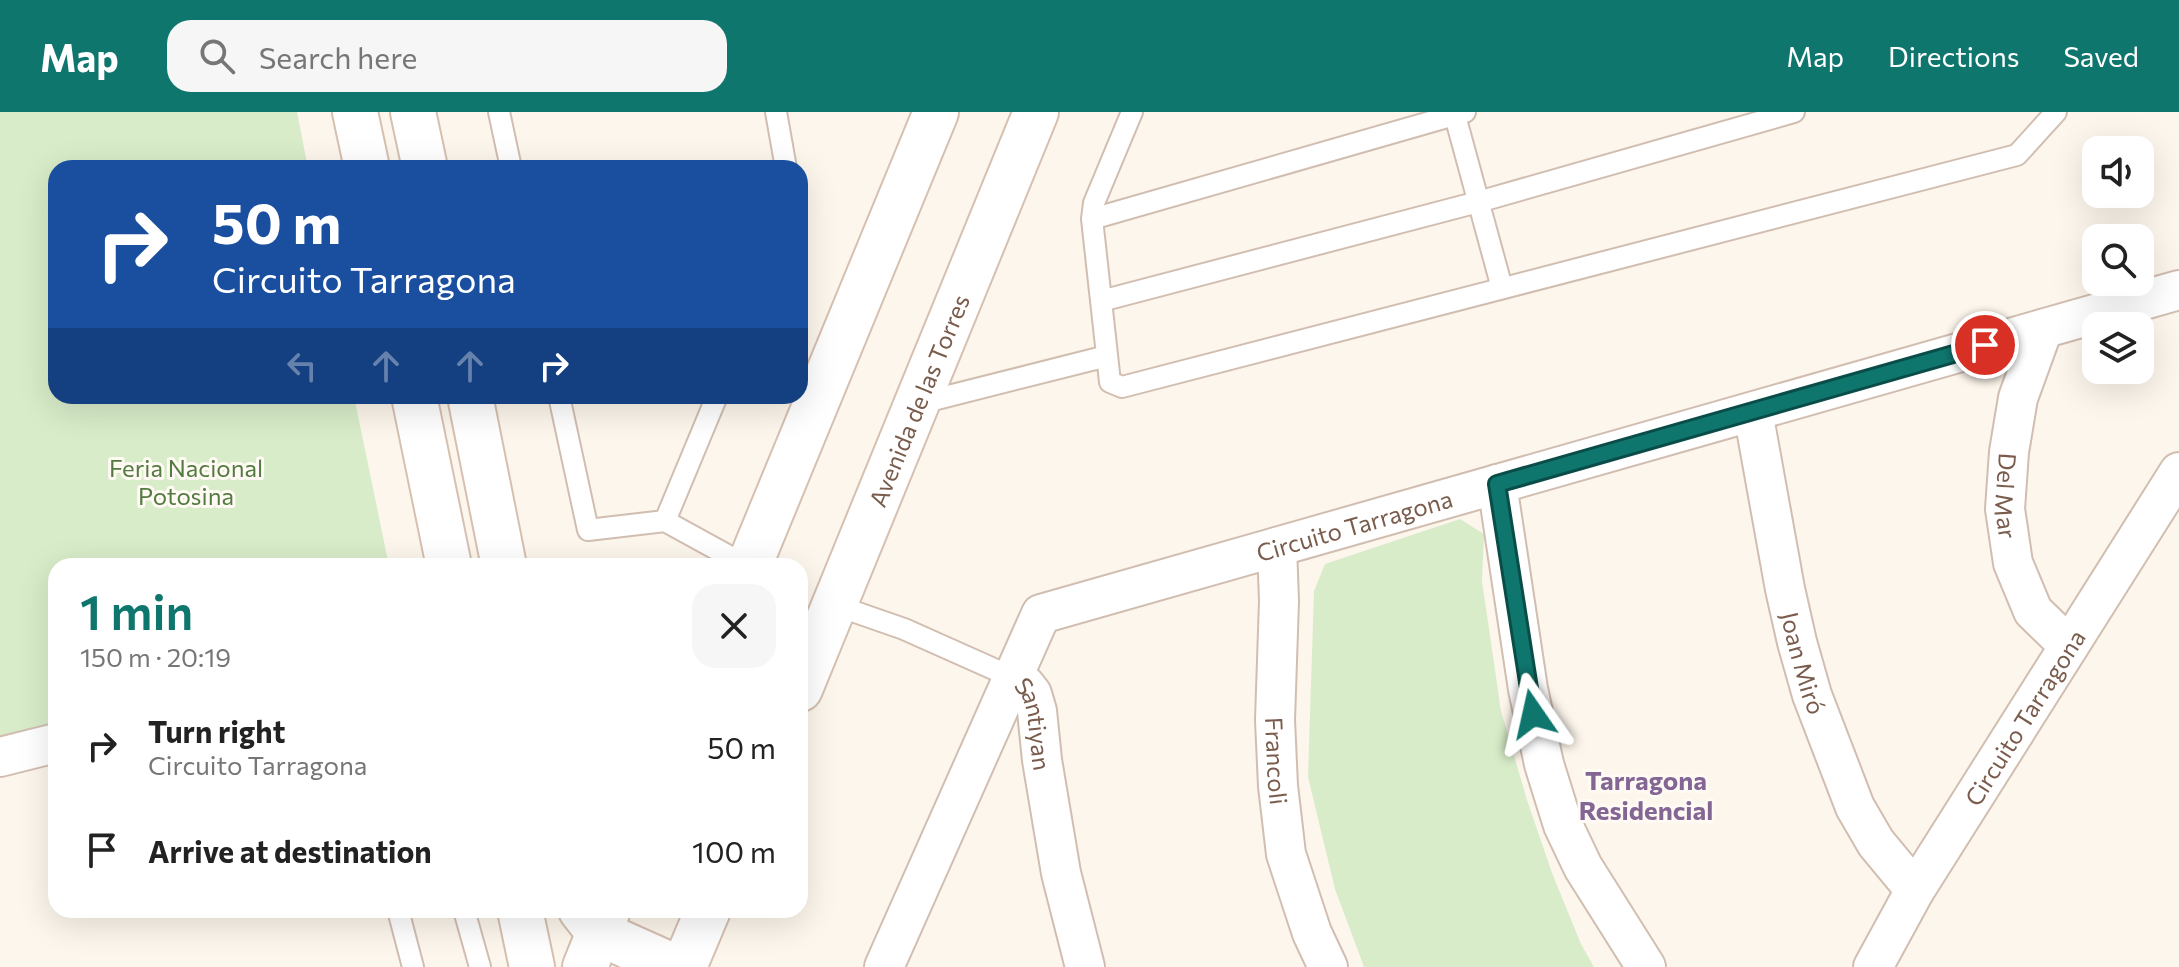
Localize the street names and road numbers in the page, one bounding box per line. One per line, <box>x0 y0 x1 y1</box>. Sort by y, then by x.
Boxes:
street label: Avenida de las Torres <box>862 290 974 511</box>
street label: Del Mar <box>1990 452 2024 541</box>
street label: Circuito Tarragona <box>1253 483 1456 567</box>
street label: Joan Miró <box>1776 609 1832 718</box>
street label: Circuito Tarragona <box>1958 624 2090 811</box>
street label: Santiyan <box>1010 671 1058 772</box>
street label: Francoli <box>1260 716 1295 806</box>

